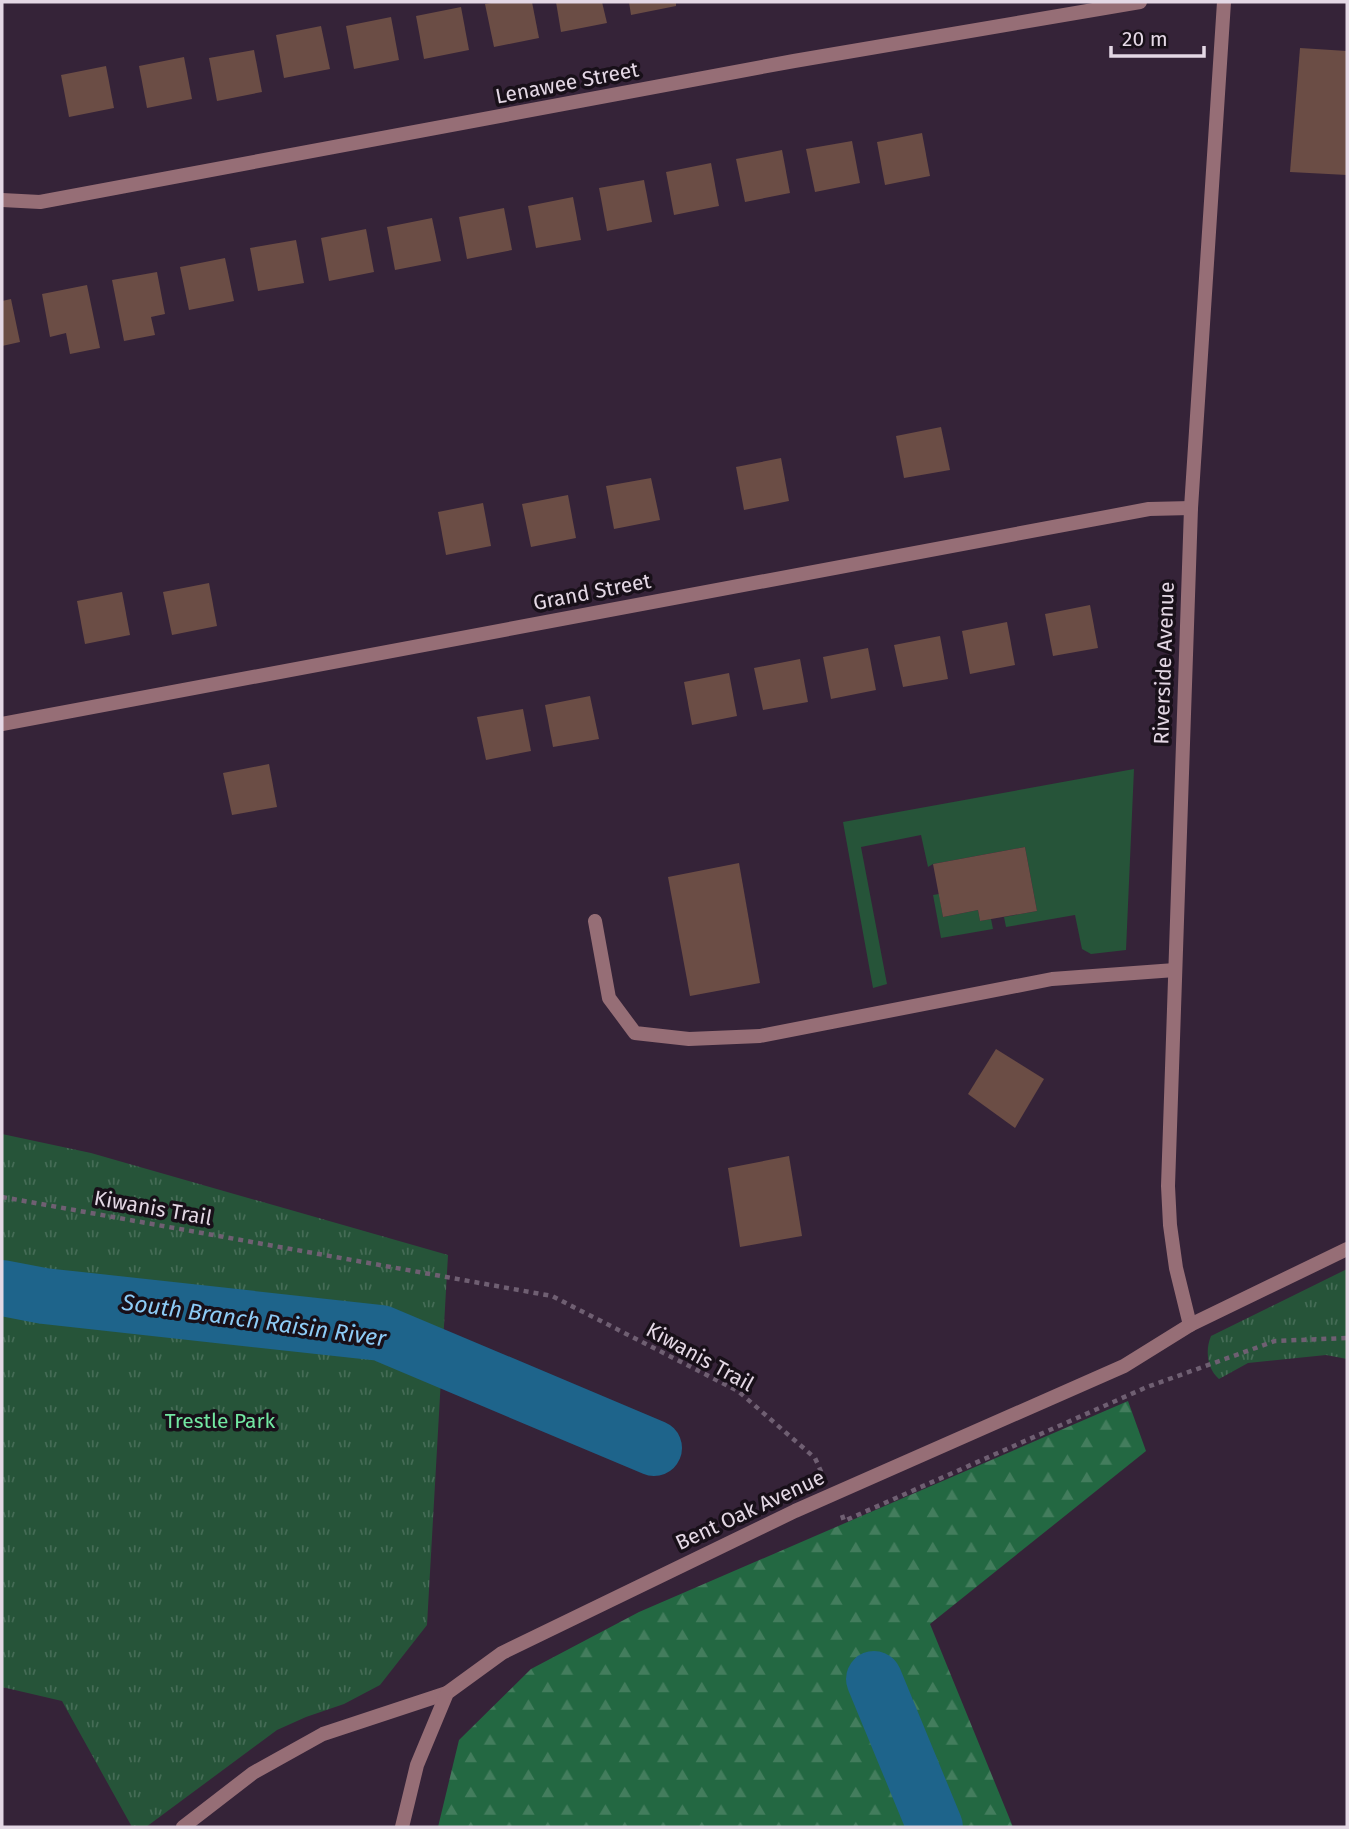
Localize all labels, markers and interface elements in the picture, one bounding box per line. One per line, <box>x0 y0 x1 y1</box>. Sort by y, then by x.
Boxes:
scale bar <box>1111 14 1204 58</box>
text: 20 m <box>1122 26 1168 52</box>
street label: Lenawee Street <box>493 56 641 110</box>
street label: Grand Street <box>531 568 654 616</box>
street label: Riverside Avenue <box>1148 581 1180 745</box>
street label: Kiwanis Trail <box>92 1185 214 1231</box>
water label: South Branch Raisin River <box>119 1287 389 1353</box>
street label: Kiwanis Trail <box>642 1317 758 1397</box>
park label: Trestle Park <box>165 1408 276 1434</box>
street label: Bent Oak Avenue <box>671 1464 829 1556</box>

